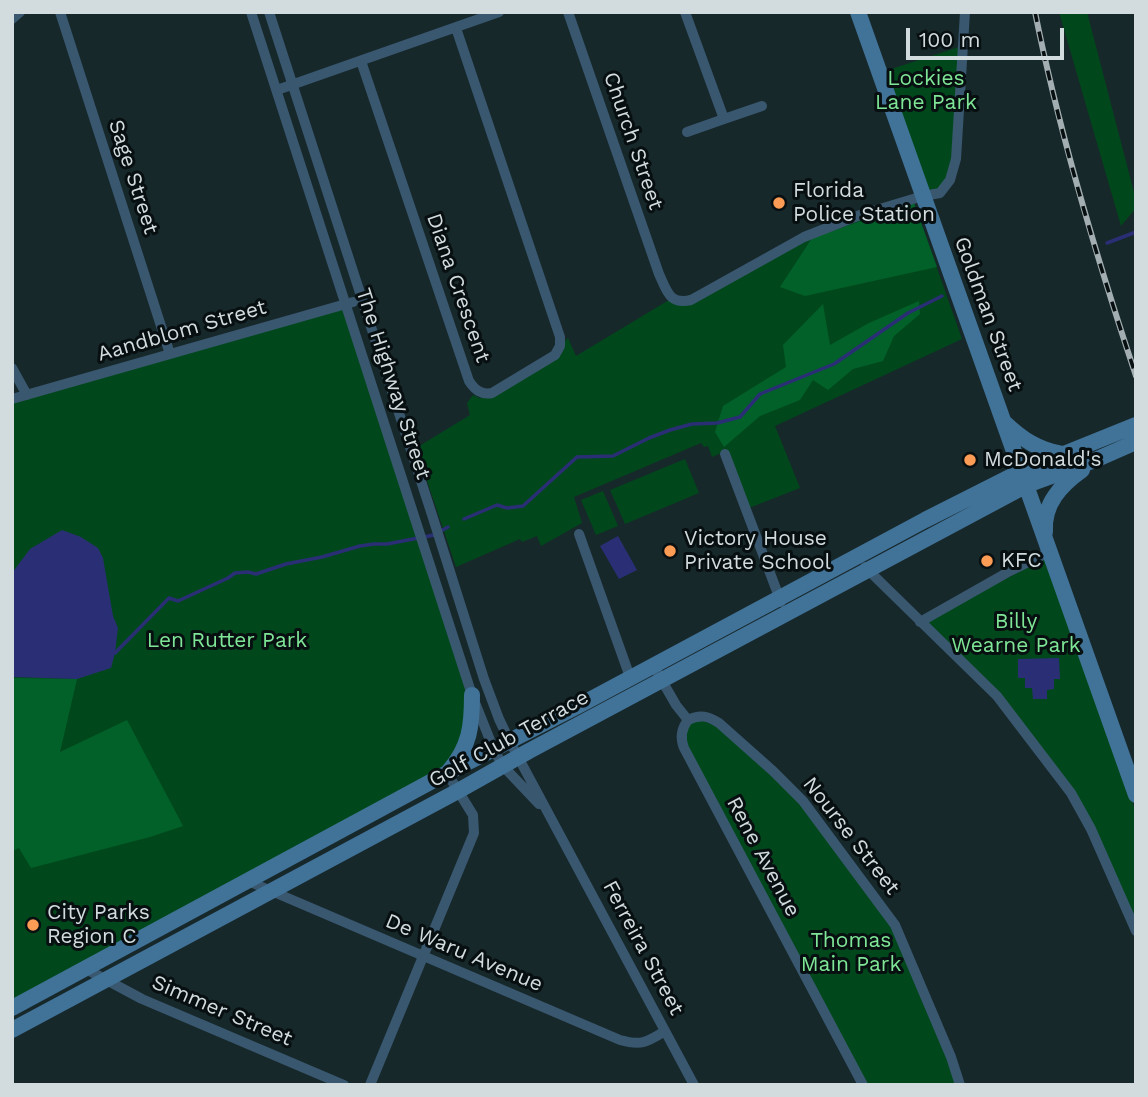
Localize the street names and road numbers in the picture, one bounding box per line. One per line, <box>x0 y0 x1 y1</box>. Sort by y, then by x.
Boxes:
street label: Church Street <box>598 69 668 213</box>
street label: Sage Street <box>103 117 163 237</box>
street label: Diana Crescent <box>421 210 495 366</box>
street label: Goldman Street <box>948 233 1028 395</box>
street label: The Highway Street <box>350 285 436 483</box>
street label: Aandblom Street <box>95 295 269 367</box>
street label: Golf Club Terrace <box>425 685 593 793</box>
street label: Nourse Street <box>797 772 905 900</box>
street label: Rene Avenue <box>721 793 805 921</box>
street label: Ferreira Street <box>597 876 689 1020</box>
street label: De Waru Avenue <box>381 908 547 998</box>
street label: Simmer Street <box>148 970 296 1052</box>

